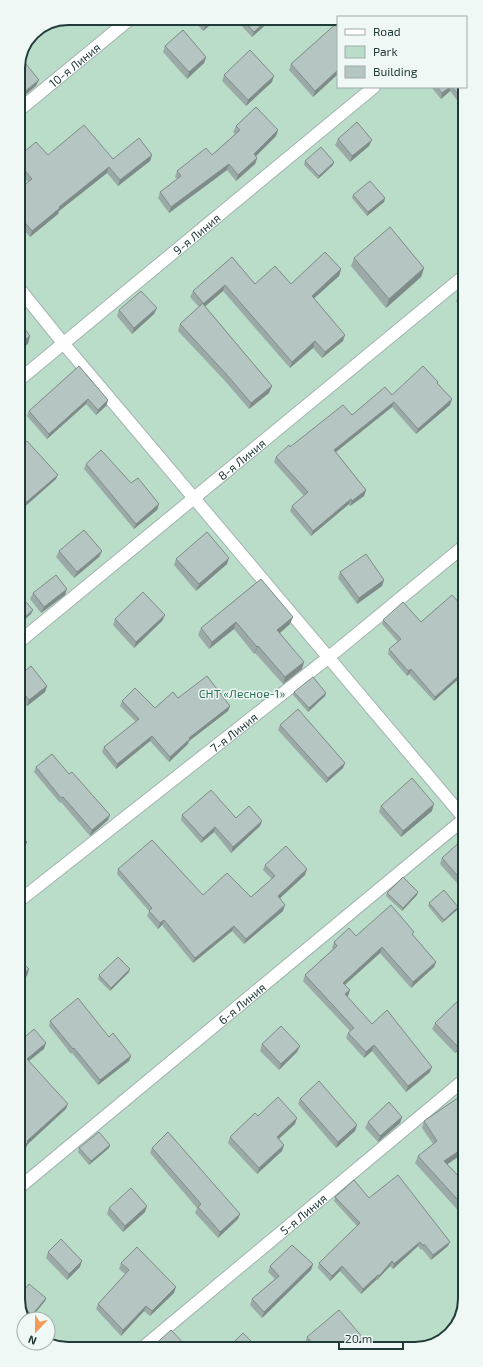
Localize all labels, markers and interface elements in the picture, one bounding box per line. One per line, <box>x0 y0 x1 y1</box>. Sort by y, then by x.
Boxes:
legend <box>337 16 467 88</box>
text: Road <box>373 24 401 38</box>
street label: 10-я Линия <box>46 39 103 90</box>
text: Park <box>373 44 398 58</box>
text: Building <box>373 64 418 78</box>
street label: 9-я Линия <box>170 210 223 257</box>
street label: 8-я Линия <box>215 435 268 483</box>
park label: СНТ «Лесное-1» <box>199 686 285 700</box>
street label: 7-я Линия <box>207 709 260 755</box>
street label: 6-я Линия <box>215 980 268 1027</box>
street label: 5-я Линия <box>277 1190 329 1237</box>
north arrow <box>16 1311 56 1351</box>
scale bar <box>339 1325 403 1351</box>
text: 20 m <box>345 1331 372 1345</box>
text: N <box>26 1333 38 1348</box>

